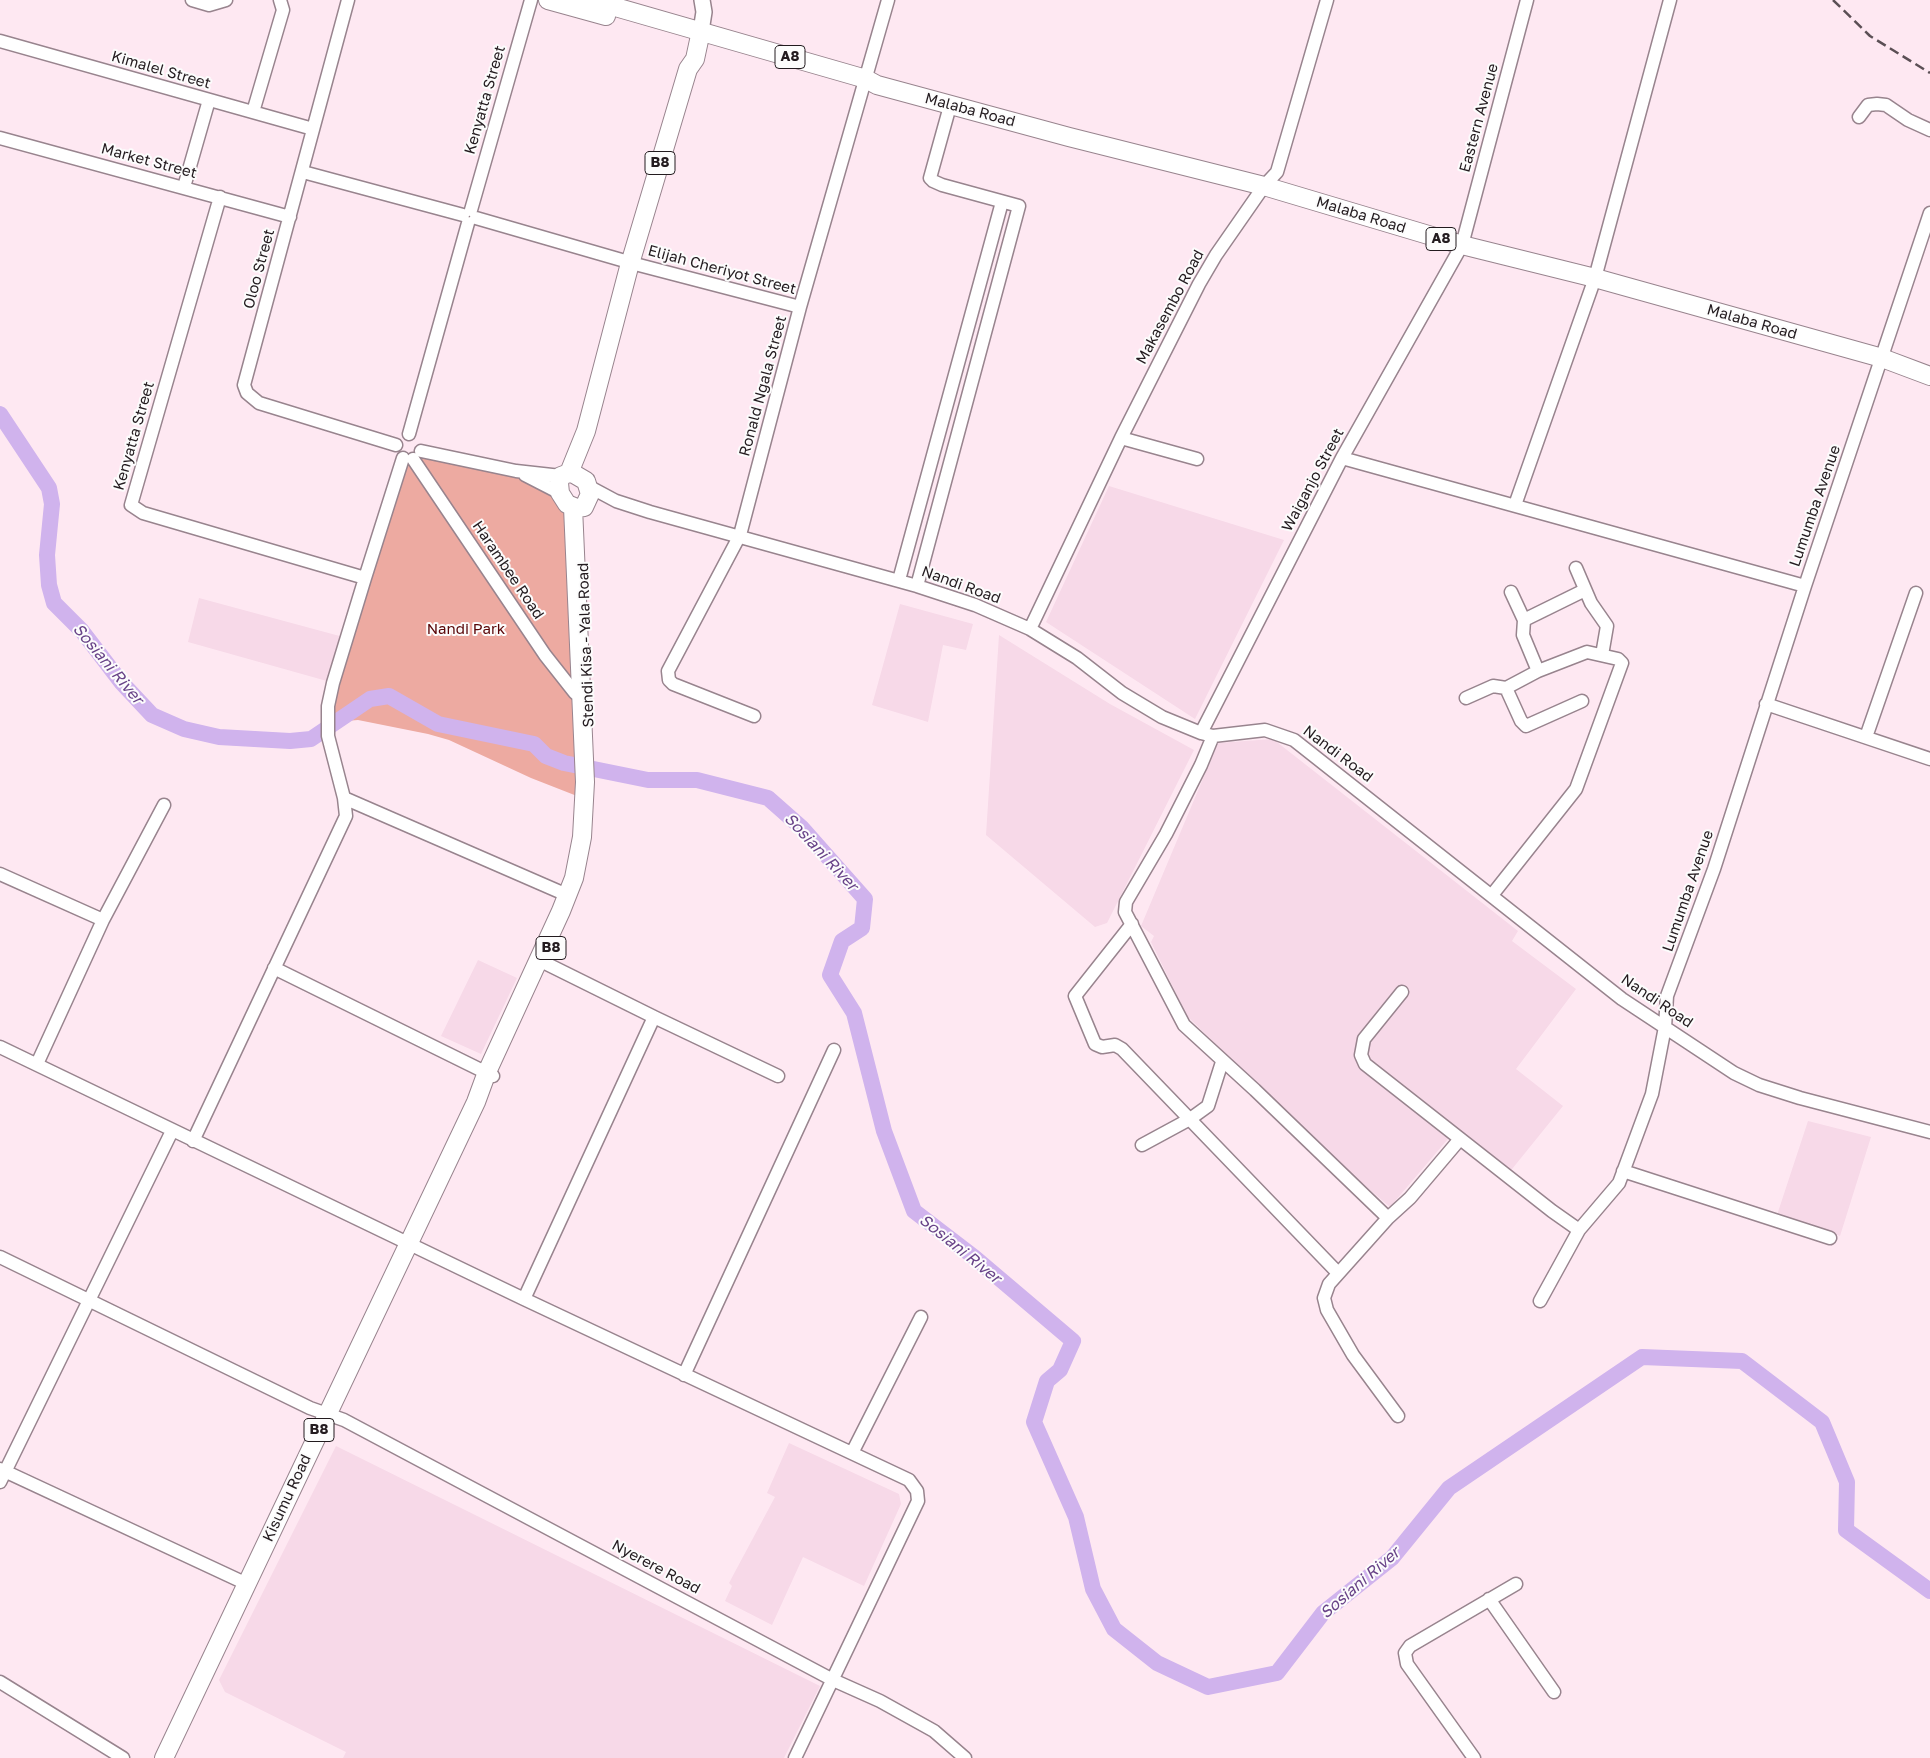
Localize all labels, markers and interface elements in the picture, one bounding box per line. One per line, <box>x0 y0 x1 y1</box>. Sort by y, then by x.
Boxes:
street label: Kenyatta Street <box>461 43 509 157</box>
road number: A8 <box>775 46 805 68</box>
street label: Kimalel Street <box>109 47 213 93</box>
street label: Eastern Avenue <box>1456 62 1502 174</box>
street label: Malaba Road <box>923 89 1017 131</box>
street label: Market Street <box>99 140 199 182</box>
road number: B8 <box>645 152 675 174</box>
street label: Malaba Road <box>1314 193 1408 237</box>
street label: Oloo Street <box>240 227 278 311</box>
road number: A8 <box>1426 228 1456 250</box>
street label: Elijah Cheriyot Street <box>646 242 798 298</box>
street label: Makasembo Road <box>1132 247 1208 367</box>
street label: Malaba Road <box>1705 301 1799 343</box>
street label: Ronald Ngala Street <box>736 314 790 458</box>
street label: Kenyatta Street <box>110 379 158 493</box>
street label: Waiganjo Street <box>1278 425 1348 535</box>
street label: Lumumba Avenue <box>1786 443 1844 569</box>
street label: Harambee Road <box>469 518 547 622</box>
street label: Stendi Kisa - Yala Road <box>574 562 598 728</box>
street label: Nandi Road <box>919 562 1003 608</box>
water label: Sosiani River <box>69 620 147 708</box>
park label: Nandi Park <box>427 620 505 638</box>
street label: Nandi Road <box>1300 722 1376 786</box>
water label: Sosiani River <box>780 809 862 895</box>
street label: Lumumba Avenue <box>1659 828 1717 954</box>
road number: B8 <box>536 936 566 960</box>
street label: Nandi Road <box>1618 970 1696 1032</box>
water label: Sosiani River <box>915 1210 1005 1288</box>
road number: B8 <box>304 1418 334 1442</box>
street label: Kisumu Road <box>259 1451 315 1545</box>
street label: Nyerere Road <box>609 1536 703 1598</box>
water label: Sosiani River <box>1316 1543 1404 1623</box>

